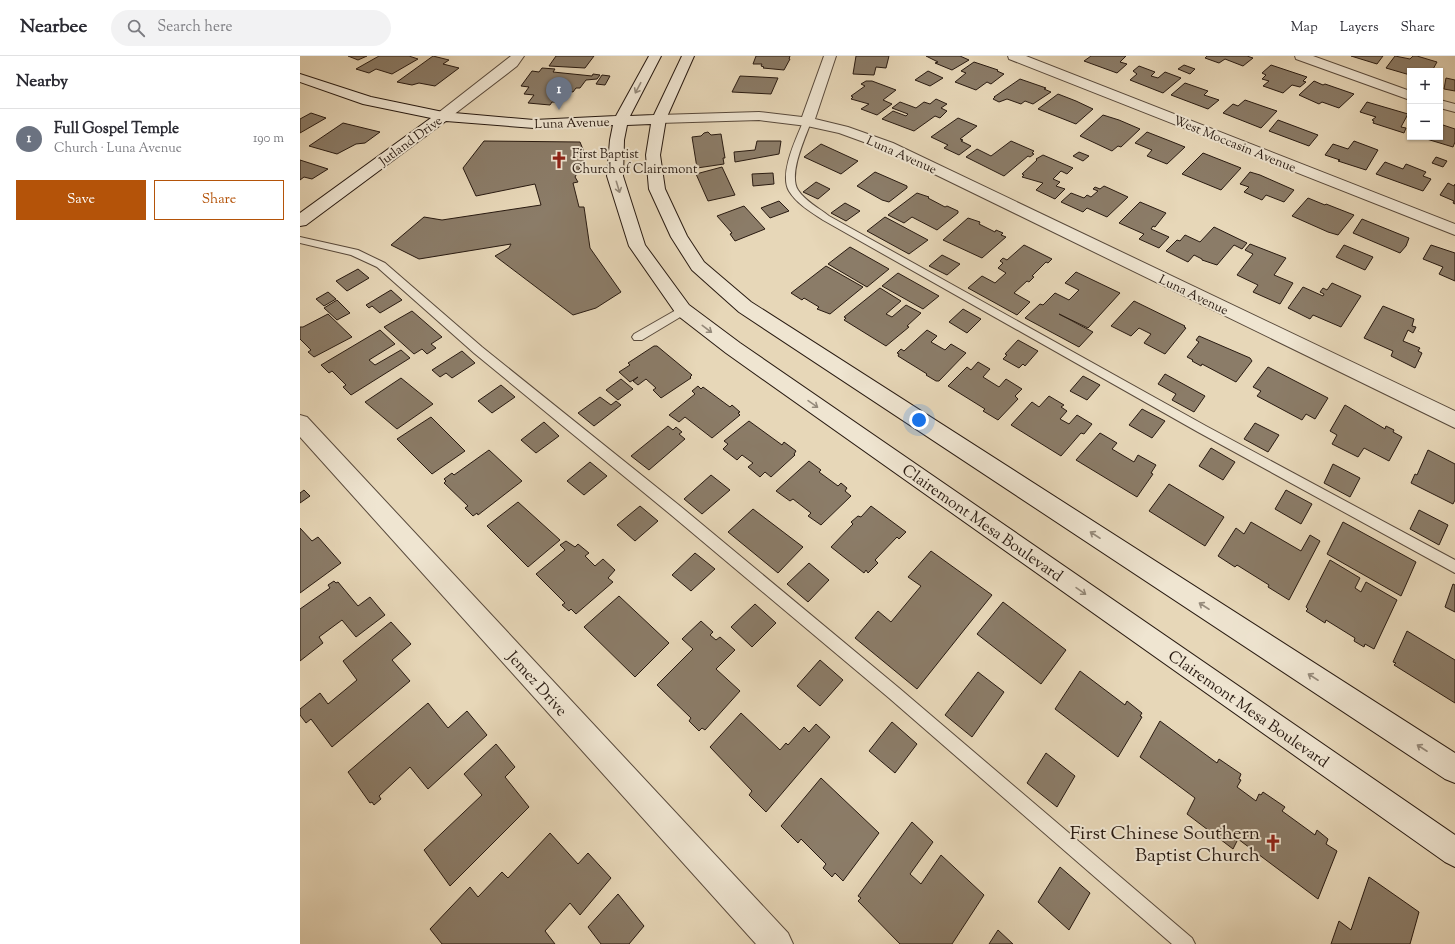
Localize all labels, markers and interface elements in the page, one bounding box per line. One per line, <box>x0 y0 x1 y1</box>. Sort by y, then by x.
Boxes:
search box <box>111 10 391 46</box>
text: Nearbee <box>20 14 87 41</box>
icon: search <box>125 17 147 39</box>
text: Search here <box>157 17 233 38</box>
text: Map <box>1291 18 1318 38</box>
text: Layers <box>1340 18 1378 38</box>
text: Share <box>1400 18 1435 38</box>
map controls <box>1407 68 1443 140</box>
button: + <box>1407 68 1443 104</box>
text: Nearby <box>16 70 68 94</box>
pin: 1 <box>546 77 572 110</box>
one-way arrow <box>633 82 641 94</box>
button: − <box>1407 104 1443 140</box>
street label: West Moccasin Avenue <box>1170 112 1298 178</box>
street label: Jutland Drive <box>375 113 447 171</box>
street label: Luna Avenue <box>534 114 610 134</box>
text: Full Gospel Temple <box>54 119 179 140</box>
text: 1 <box>27 130 31 148</box>
text: 190 m <box>253 130 284 148</box>
street label: Luna Avenue <box>863 132 939 179</box>
text: Church · Luna Avenue <box>54 140 182 158</box>
place label: First Baptist Church of Clairemont <box>572 146 698 179</box>
church icon: First Baptist Church of Clairemont <box>549 150 569 170</box>
button: Save <box>16 180 146 220</box>
button: Share <box>154 180 284 220</box>
one-way arrow <box>615 180 622 193</box>
street label: Luna Avenue <box>1155 271 1231 320</box>
one-way arrow <box>702 325 713 333</box>
one-way arrow <box>808 400 819 408</box>
your location <box>909 410 929 430</box>
street label: Clairemont Mesa Boulevard <box>896 460 1067 588</box>
one-way arrow <box>1090 531 1101 539</box>
one-way arrow <box>1075 587 1086 595</box>
one-way arrow <box>1199 602 1210 610</box>
street label: Jemez Drive <box>500 646 572 722</box>
street label: Clairemont Mesa Boulevard <box>1162 646 1333 774</box>
one-way arrow <box>1308 673 1319 681</box>
one-way arrow <box>1417 744 1428 752</box>
place label: First Chinese Southern Baptist Church <box>1070 821 1260 870</box>
church icon: First Chinese Southern Baptist Church <box>1263 833 1283 853</box>

